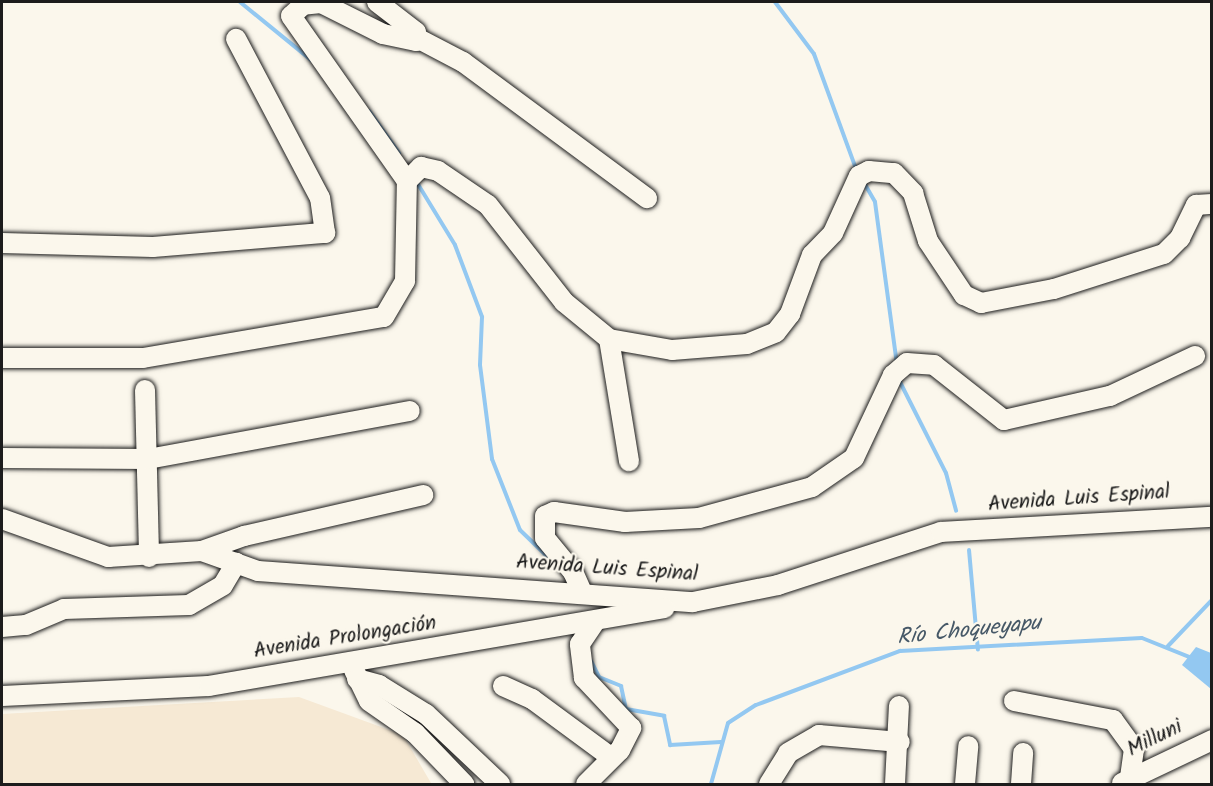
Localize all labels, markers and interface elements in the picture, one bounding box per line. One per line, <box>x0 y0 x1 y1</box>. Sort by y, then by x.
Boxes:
street label: Avenida Luis Espinal <box>987 480 1171 518</box>
street label: Avenida Luis Espinal <box>515 550 699 588</box>
water label: Río Choqueyapu <box>896 610 1042 652</box>
street label: Avenida Prolongación <box>252 611 438 665</box>
street label: Milluni <box>1123 715 1187 763</box>

